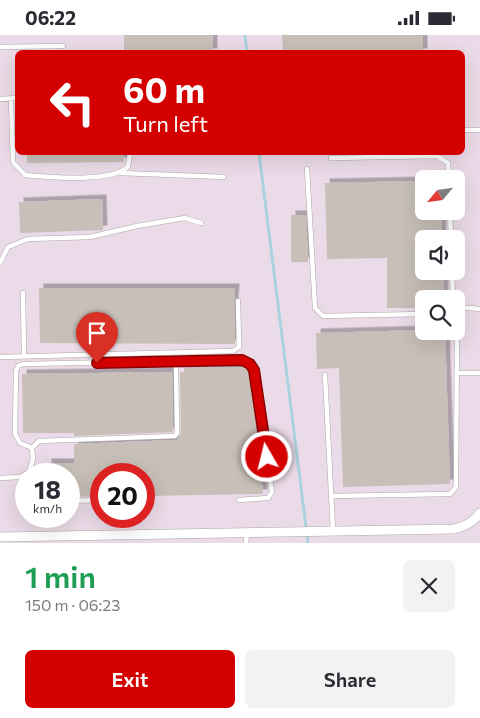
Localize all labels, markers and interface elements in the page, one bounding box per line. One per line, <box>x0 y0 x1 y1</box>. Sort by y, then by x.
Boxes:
text: 06:22 <box>25 6 76 29</box>
text: 60 m <box>123 67 205 110</box>
icon: left <box>40 70 105 135</box>
text: Turn left <box>123 110 208 137</box>
north arrow <box>415 170 465 220</box>
map controls <box>415 170 465 340</box>
button: sound <box>415 230 465 280</box>
button: search <box>415 290 465 340</box>
pin <box>76 312 118 363</box>
icon: arrive <box>83 319 111 347</box>
position arrow <box>240 430 292 482</box>
speed limit sign: 20 <box>90 463 155 528</box>
text: 18 <box>34 474 61 504</box>
text: km/h <box>33 501 62 515</box>
text: 1 min <box>25 557 96 594</box>
button: close <box>403 560 455 612</box>
text: 150 m · 06:23 <box>25 595 120 614</box>
button: Exit <box>25 650 235 708</box>
button: Share <box>245 650 455 708</box>

